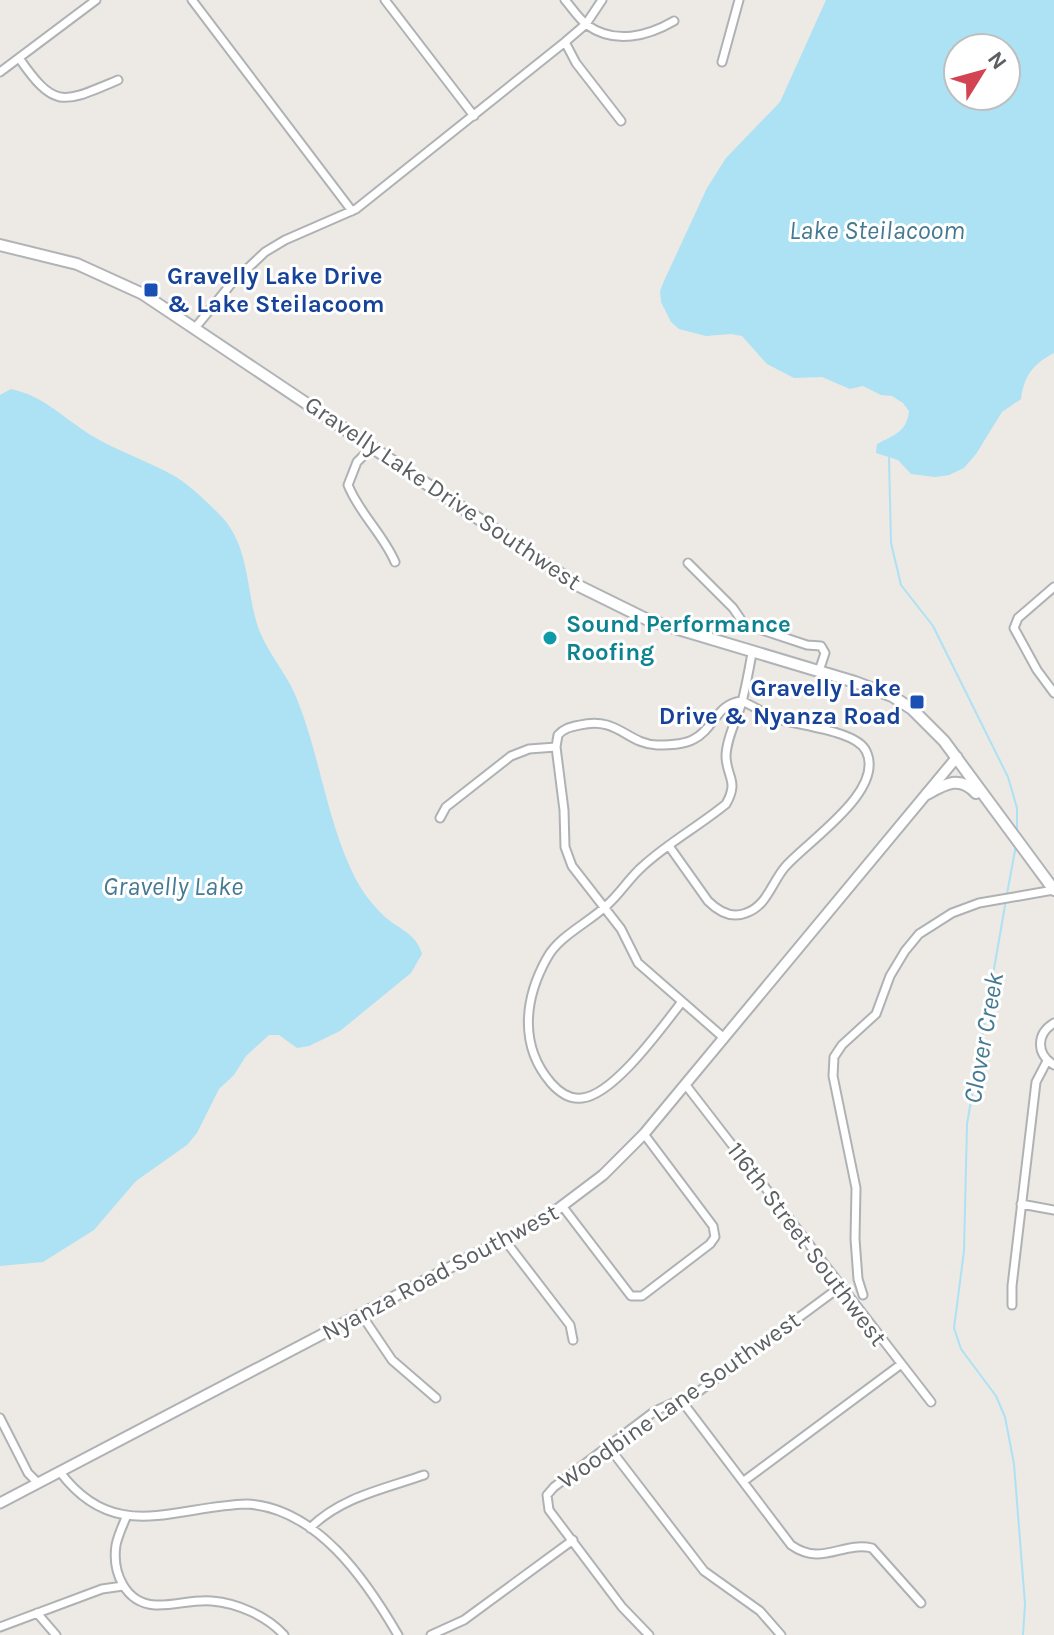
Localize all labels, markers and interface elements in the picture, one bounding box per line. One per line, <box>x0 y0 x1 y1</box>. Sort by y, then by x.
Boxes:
north arrow <box>942 32 1022 112</box>
text: N <box>982 46 1012 75</box>
water label: Lake Steilacoom <box>789 215 965 246</box>
place label: Gravelly Lake Drive & Lake Steilacoom <box>167 262 384 318</box>
marker: Gravelly Lake Drive & Lake Steilacoom <box>142 281 160 299</box>
street label: Gravelly Lake Drive Southwest <box>300 390 586 596</box>
place label: Sound Performance Roofing <box>566 610 791 666</box>
marker: Sound Performance Roofing <box>541 629 559 647</box>
place label: Gravelly Lake Drive & Nyanza Road <box>659 674 901 730</box>
marker: Gravelly Lake Drive & Nyanza Road <box>908 693 926 711</box>
water label: Gravelly Lake <box>103 871 243 902</box>
water label: Clover Creek <box>957 969 1010 1106</box>
street label: 116th Street Southwest <box>721 1137 893 1351</box>
street label: Nyanza Road Southwest <box>317 1198 563 1346</box>
street label: Woodbine Lane Southwest <box>553 1306 805 1494</box>

